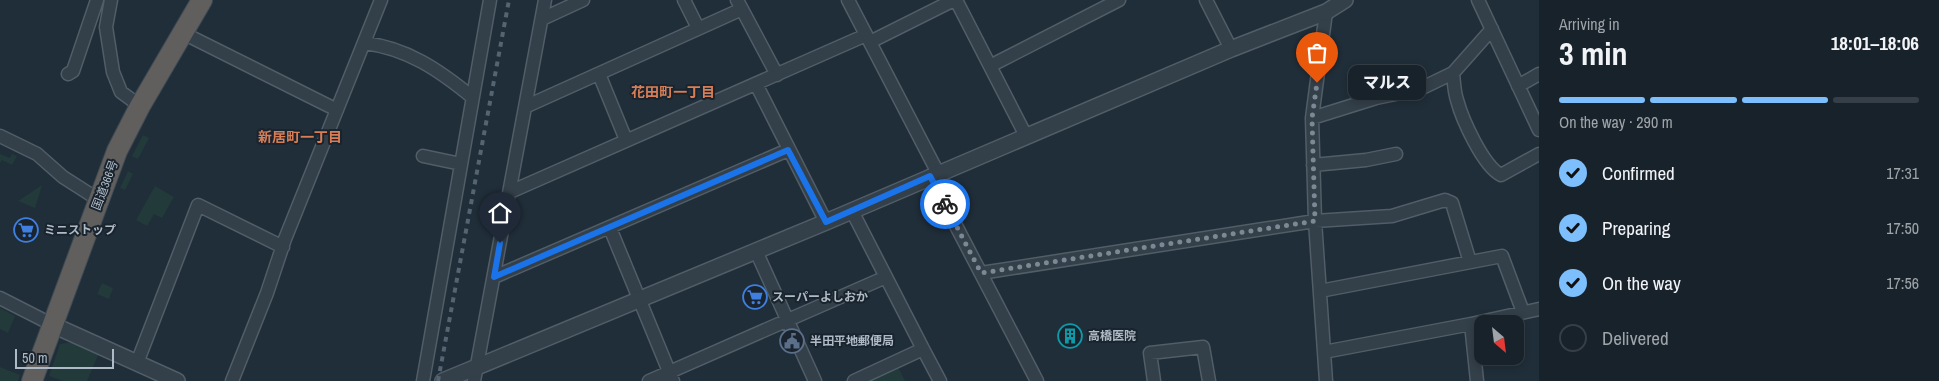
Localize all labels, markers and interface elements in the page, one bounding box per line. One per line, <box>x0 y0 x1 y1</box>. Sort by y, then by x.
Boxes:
text: Arriving in <box>1559 13 1620 35</box>
text: 18:01–18:06 <box>1831 30 1919 56</box>
pin <box>1296 32 1338 83</box>
text: 3 min <box>1559 32 1628 75</box>
icon: bag <box>1303 39 1331 67</box>
callout: マルス <box>1347 66 1424 100</box>
text: マルス <box>1363 71 1411 93</box>
district label: 花田町一丁目 <box>631 83 715 101</box>
text: On the way · 290 m <box>1559 111 1673 133</box>
district label: 新居町一丁目 <box>258 128 342 146</box>
street label: 国道366号 <box>88 158 122 212</box>
icon: check <box>1559 159 1587 187</box>
text: Confirmed <box>1602 160 1675 186</box>
text: 17:31 <box>1886 162 1919 184</box>
courier <box>920 179 970 229</box>
icon: bike <box>931 190 959 218</box>
pin <box>479 192 521 243</box>
icon: home <box>486 199 514 227</box>
icon: check <box>1559 214 1587 242</box>
text: Preparing <box>1602 215 1670 241</box>
supermarket icon: ミニストップ <box>13 217 39 243</box>
text: 17:50 <box>1886 217 1919 239</box>
place label: ミニストップ <box>44 222 116 238</box>
icon: check <box>1559 269 1587 297</box>
text: On the way <box>1602 270 1681 296</box>
text: 17:56 <box>1886 272 1919 294</box>
supermarket icon: スーパーよしおか <box>742 284 768 310</box>
place label: スーパーよしおか <box>772 289 868 305</box>
north arrow <box>1474 315 1524 365</box>
map controls <box>1474 315 1524 365</box>
building icon: 高橋医院 <box>1057 323 1083 349</box>
text: Delivered <box>1602 325 1669 351</box>
public building icon: 半田平地郵便局 <box>779 328 805 354</box>
place label: 高橋医院 <box>1088 328 1136 344</box>
place label: 半田平地郵便局 <box>810 333 894 349</box>
scale bar <box>15 346 114 369</box>
text: 50 m <box>22 349 48 367</box>

